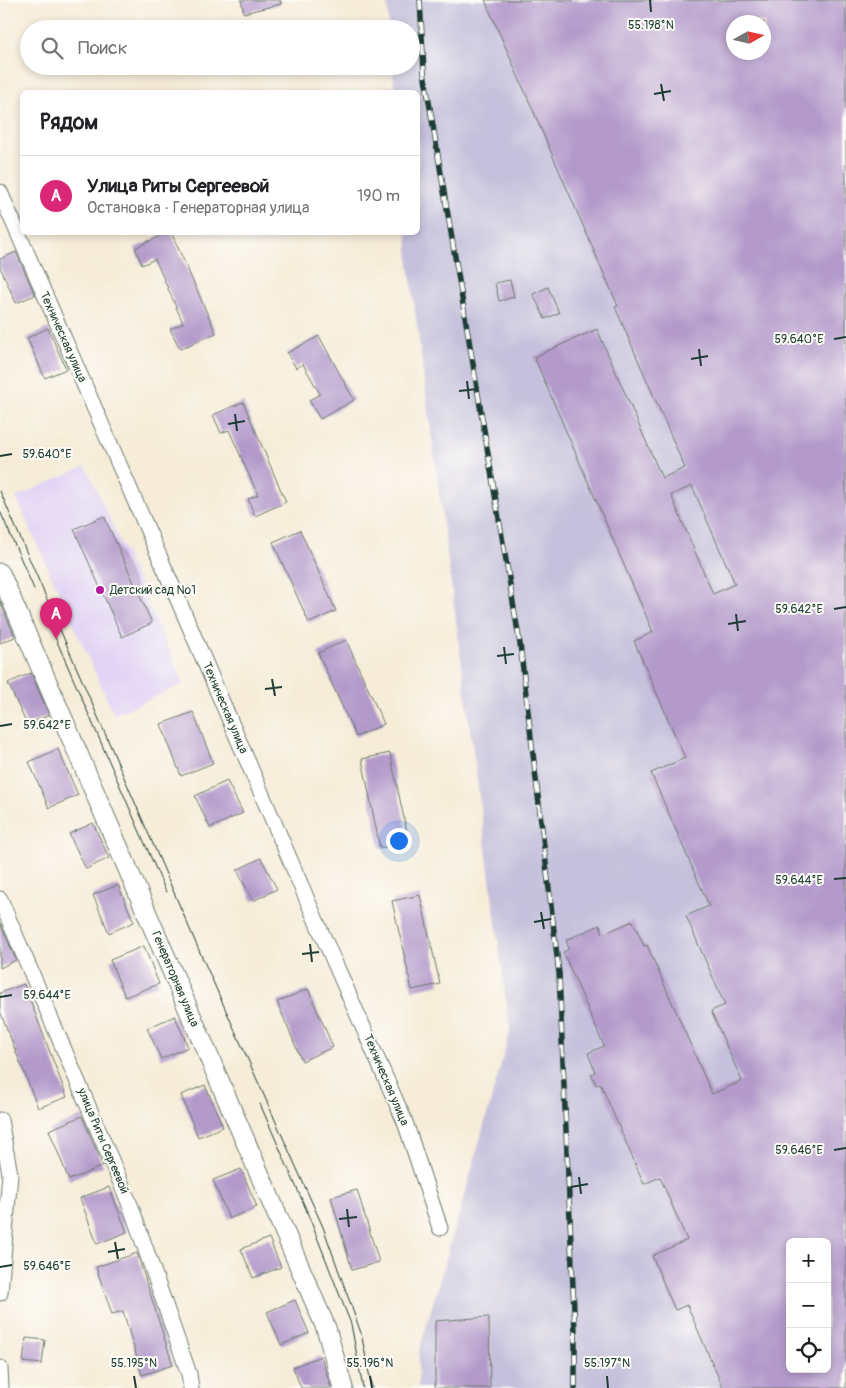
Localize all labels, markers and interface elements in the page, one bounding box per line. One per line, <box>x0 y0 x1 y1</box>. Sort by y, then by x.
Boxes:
north arrow <box>726 15 771 60</box>
text: 55.198°N <box>628 18 674 33</box>
search box <box>20 20 420 75</box>
icon: search <box>38 34 66 62</box>
text: Поиск <box>78 36 128 60</box>
text: Рядом <box>40 109 98 136</box>
text: Улица Риты Сергеевой <box>87 174 269 198</box>
text: A <box>51 186 61 206</box>
text: 190 m <box>357 186 400 206</box>
text: Остановка · Генераторная улица <box>87 198 310 218</box>
street label: Техническая улица <box>36 289 90 385</box>
text: 59.640°E <box>775 332 823 347</box>
text: 59.640°E <box>23 447 71 462</box>
place label: Детский сад №1 <box>109 583 196 598</box>
marker: Детский сад №1 <box>94 584 106 596</box>
pin: A <box>40 598 72 639</box>
text: 59.642°E <box>775 602 823 617</box>
street label: Техническая улица <box>199 660 251 756</box>
text: 59.642°E <box>23 718 71 733</box>
your location <box>386 828 412 854</box>
text: 59.644°E <box>775 873 823 888</box>
street label: Генераторная улица <box>148 929 202 1030</box>
text: 59.644°E <box>23 988 71 1003</box>
street label: Техническая улица <box>360 1032 412 1128</box>
street label: улица Риты Сергеевой <box>74 1085 132 1196</box>
text: 59.646°E <box>775 1143 823 1158</box>
map controls <box>786 1238 831 1373</box>
button: + <box>786 1238 831 1283</box>
text: 59.646°E <box>23 1259 71 1274</box>
button: − <box>786 1283 831 1328</box>
button: locate <box>786 1328 831 1373</box>
text: 55.195°N <box>111 1356 157 1371</box>
text: 55.196°N <box>347 1356 393 1371</box>
text: 55.197°N <box>584 1356 630 1371</box>

